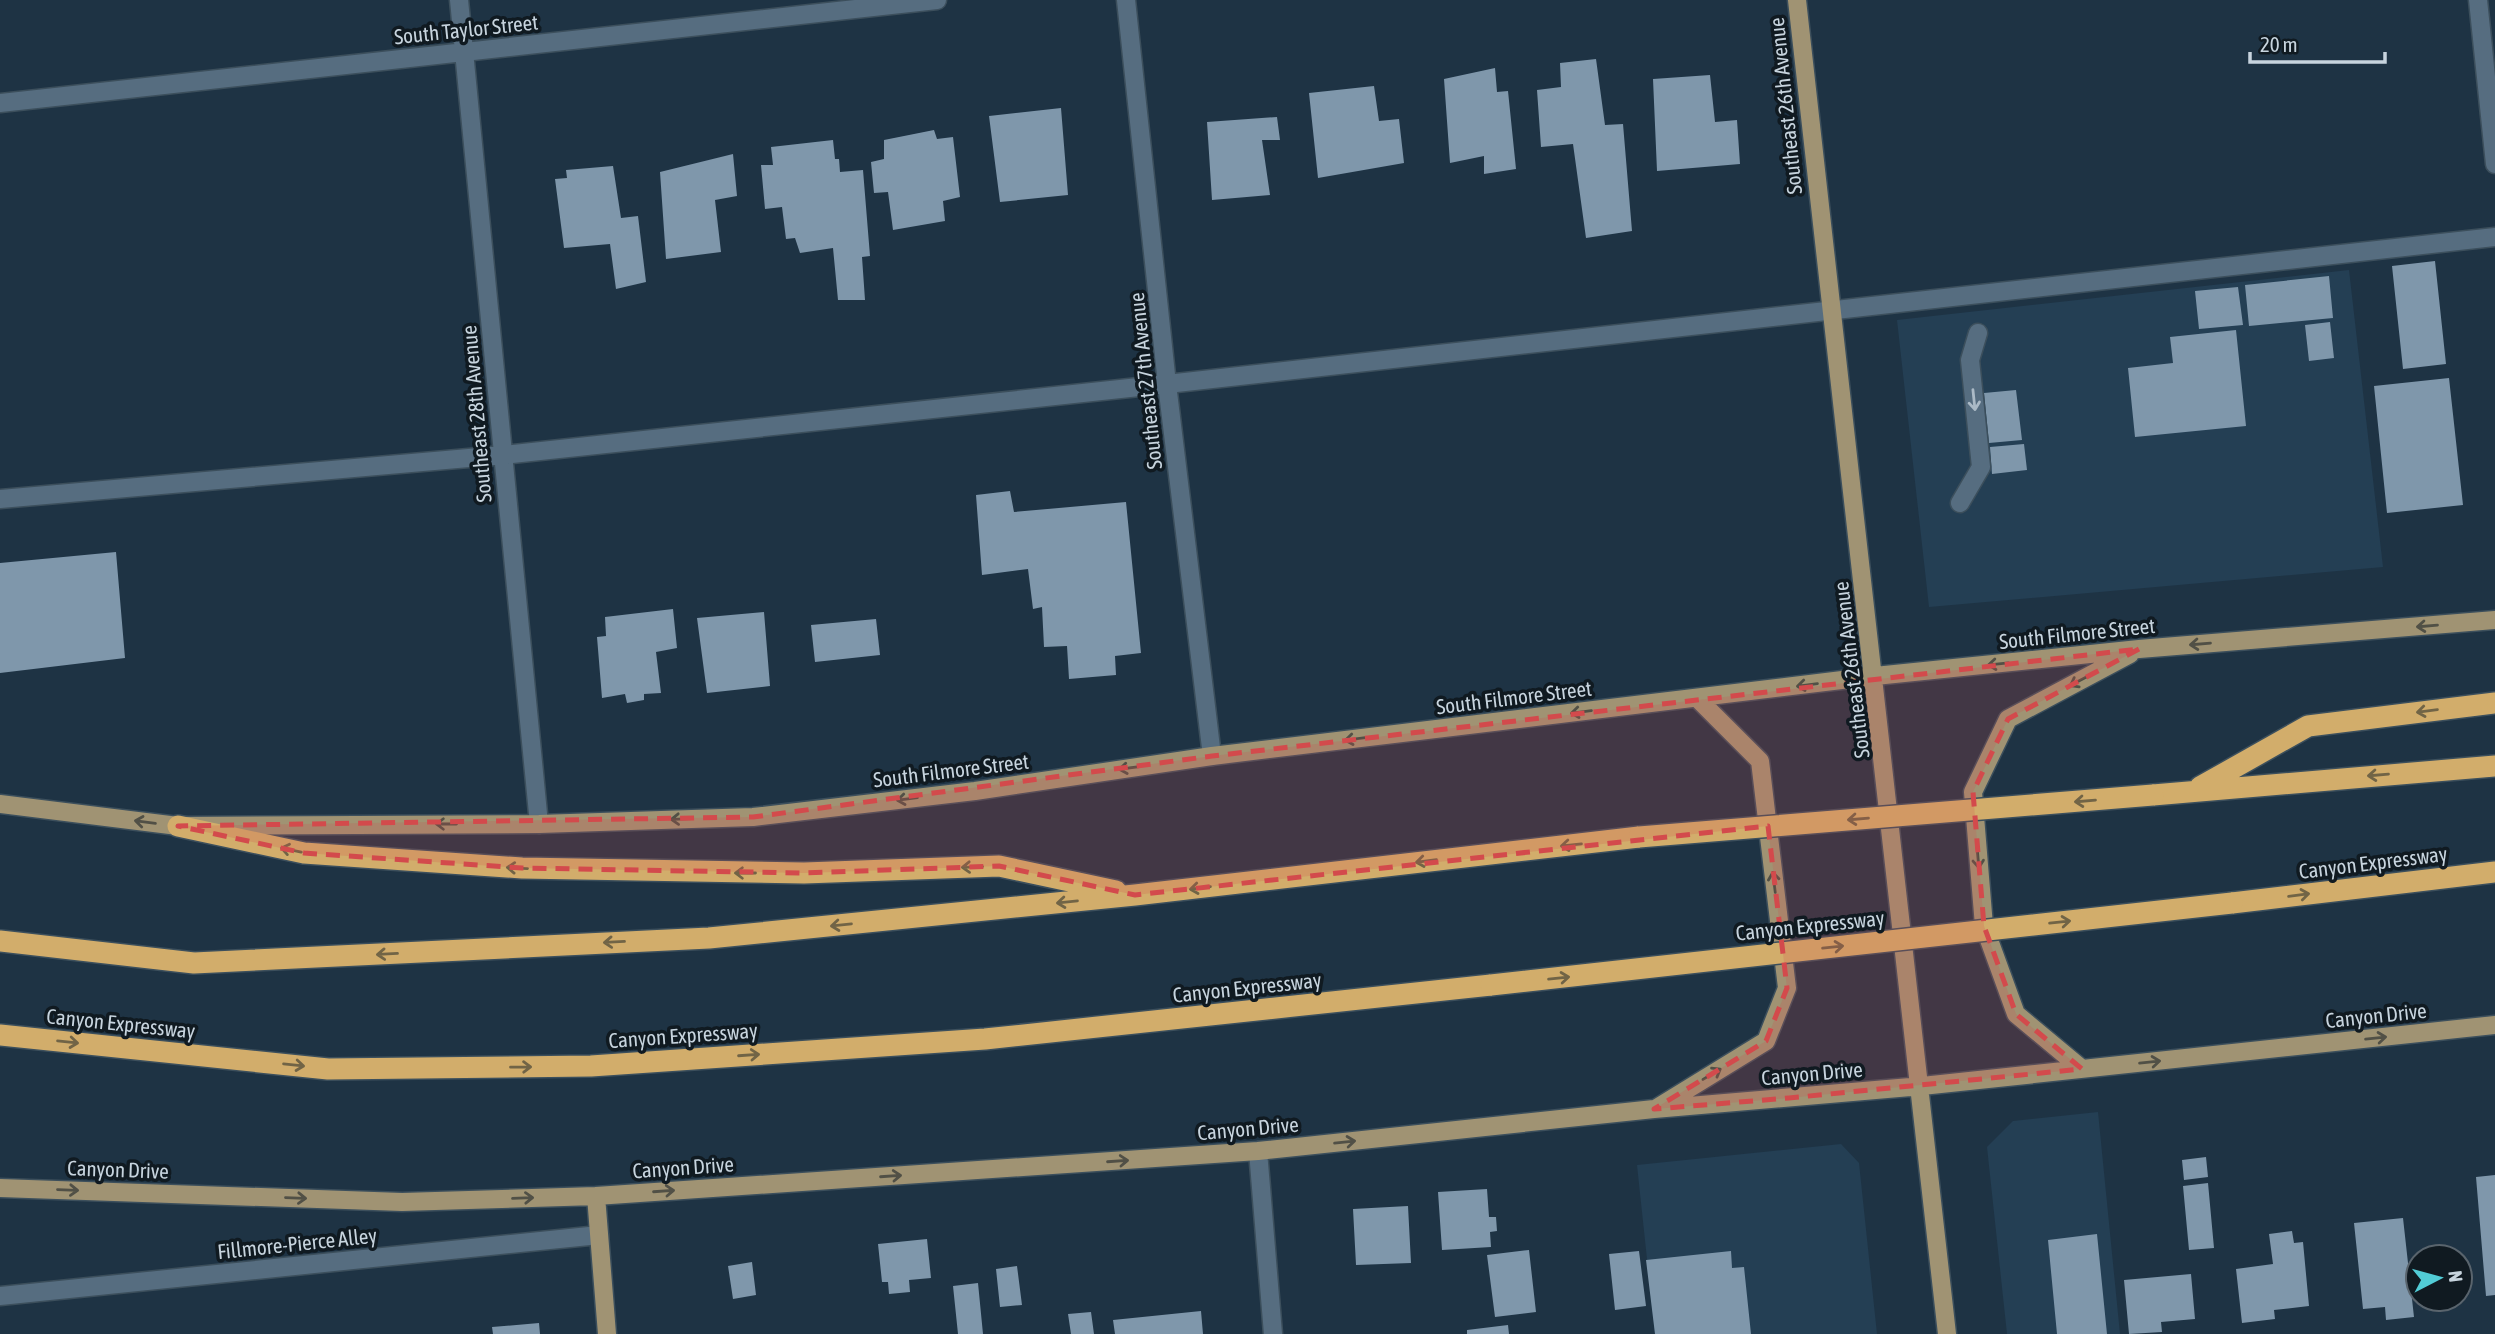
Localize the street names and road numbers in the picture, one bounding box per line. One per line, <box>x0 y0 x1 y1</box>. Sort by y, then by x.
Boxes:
street label: South Taylor Street <box>393 10 539 48</box>
street label: Southeast 26th Avenue <box>1764 16 1806 196</box>
street label: Southeast 27th Avenue <box>1124 291 1166 471</box>
street label: Southeast 28th Avenue <box>456 324 496 504</box>
street label: Southeast 26th Avenue <box>1828 580 1874 760</box>
street label: South Filmore Street <box>1998 613 2156 653</box>
street label: South Filmore Street <box>1435 676 1593 718</box>
street label: South Filmore Street <box>872 749 1030 791</box>
street label: Canyon Expressway <box>2297 841 2449 883</box>
street label: Canyon Expressway <box>1734 905 1886 945</box>
street label: Canyon Expressway <box>1171 967 1323 1007</box>
street label: Canyon Drive <box>2324 998 2428 1032</box>
street label: Canyon Expressway <box>45 1003 197 1043</box>
street label: Canyon Expressway <box>608 1018 759 1052</box>
street label: Canyon Drive <box>1760 1057 1864 1089</box>
street label: Canyon Drive <box>1196 1112 1300 1144</box>
street label: Canyon Drive <box>632 1151 734 1183</box>
street label: Canyon Drive <box>67 1155 169 1183</box>
street label: Fillmore-Pierce Alley <box>216 1223 378 1263</box>

